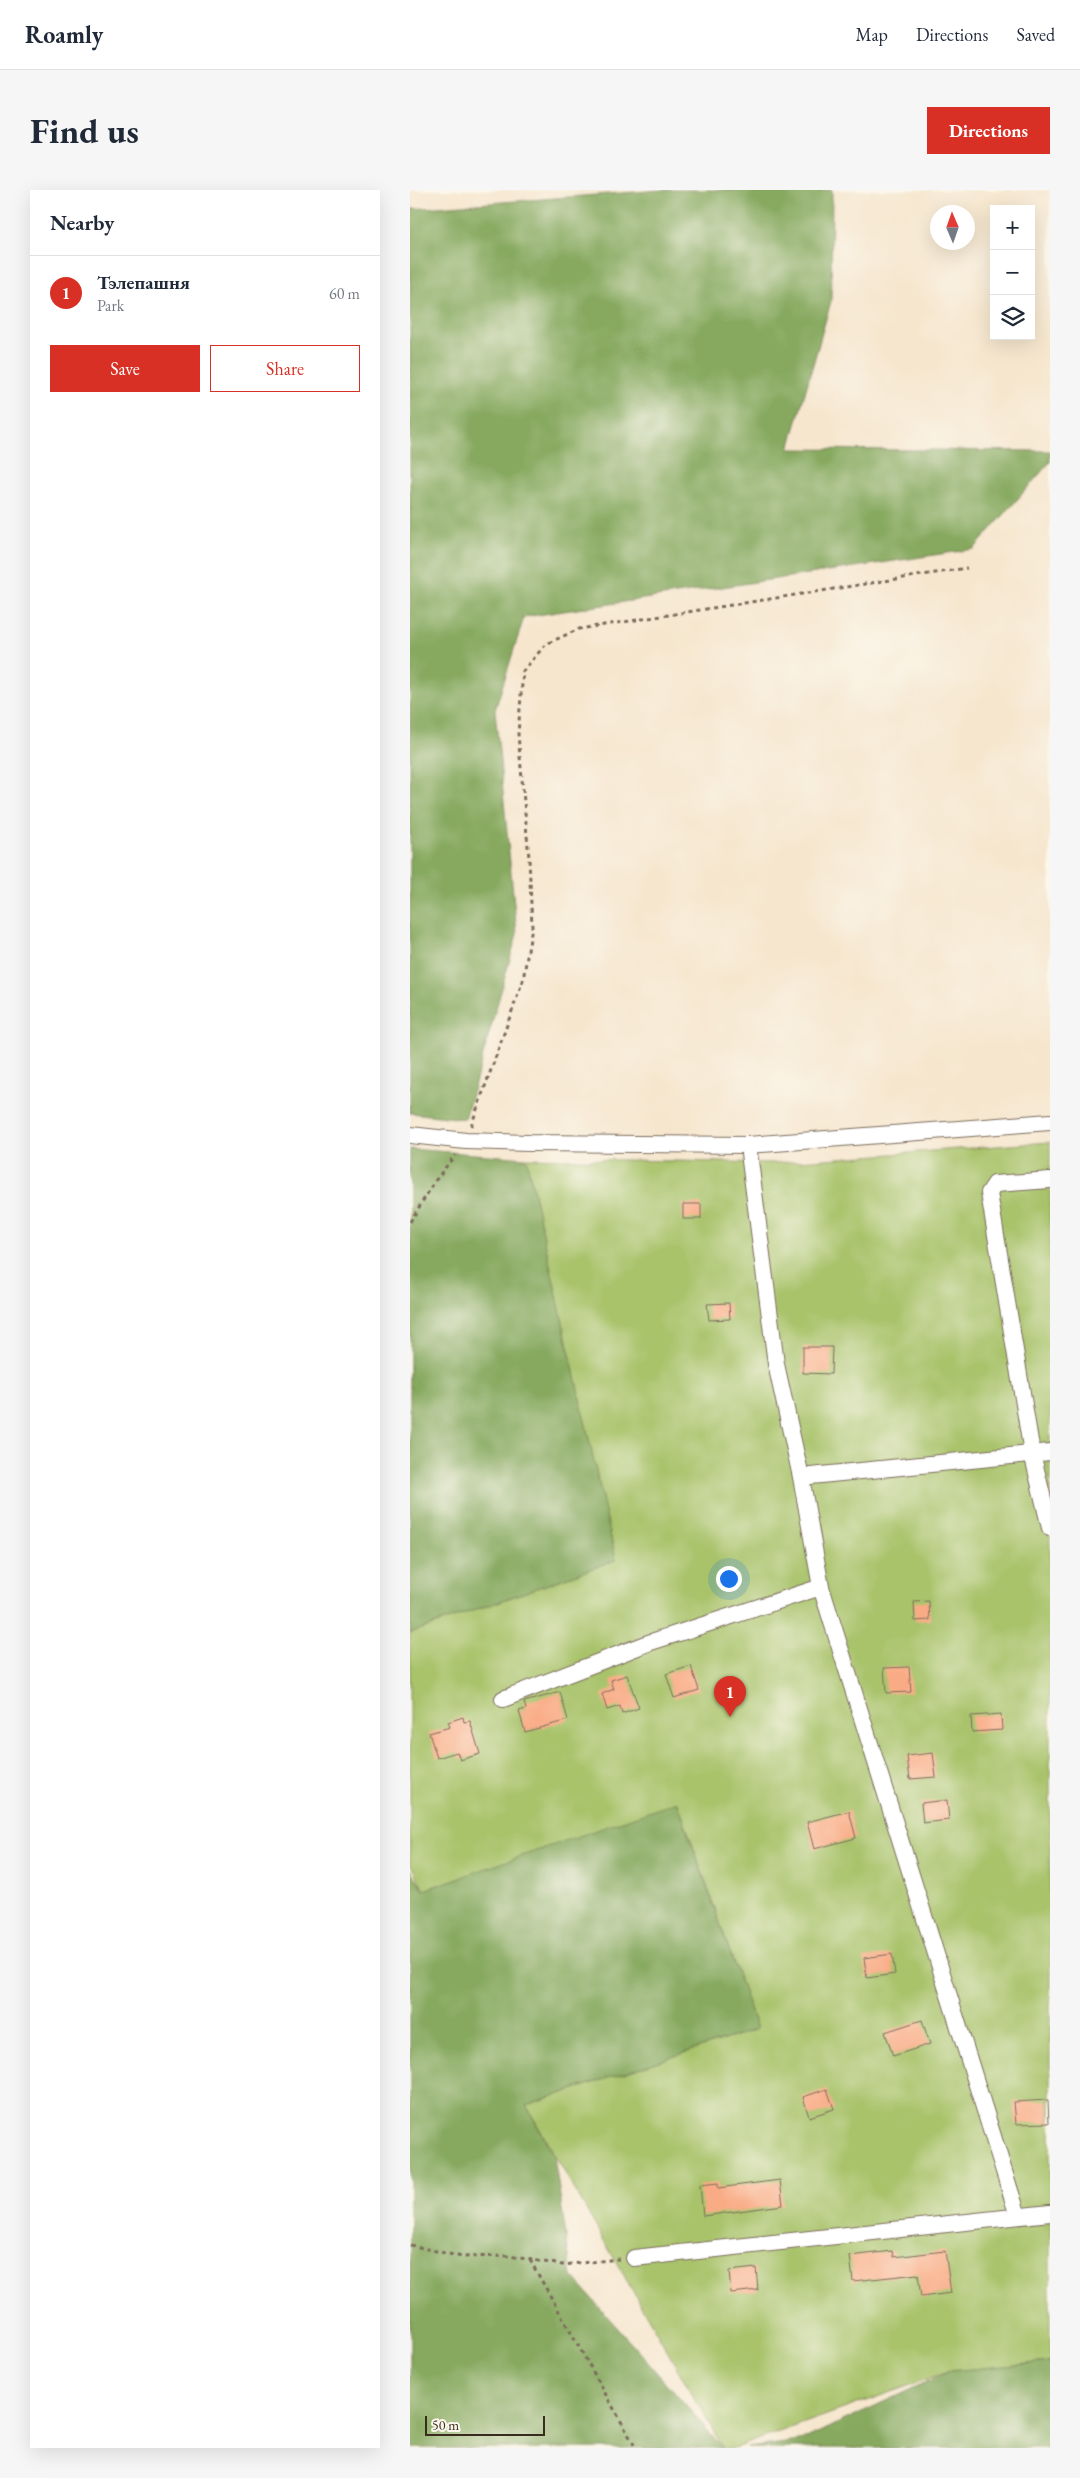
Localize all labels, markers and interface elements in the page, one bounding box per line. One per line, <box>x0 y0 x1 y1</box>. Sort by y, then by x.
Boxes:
text: Roamly <box>25 19 103 50</box>
text: Map <box>856 23 888 46</box>
text: Directions <box>916 23 988 46</box>
text: Saved <box>1016 23 1055 46</box>
button: Directions <box>927 107 1050 154</box>
text: Find us <box>30 108 139 153</box>
north arrow <box>930 205 975 250</box>
map controls <box>990 205 1035 340</box>
button: + <box>990 205 1035 250</box>
text: Nearby <box>50 209 114 236</box>
button: − <box>990 250 1035 295</box>
text: Тэлепашня <box>97 270 190 295</box>
text: 1 <box>62 283 70 304</box>
text: 60 m <box>329 283 360 304</box>
text: Park <box>97 295 124 316</box>
button: layers <box>990 295 1035 340</box>
button: Save <box>50 345 200 392</box>
button: Share <box>210 345 360 392</box>
your location <box>716 1566 742 1592</box>
pin: 1 <box>714 1676 746 1717</box>
scale bar <box>425 2413 545 2436</box>
text: 50 m <box>432 2416 459 2434</box>

